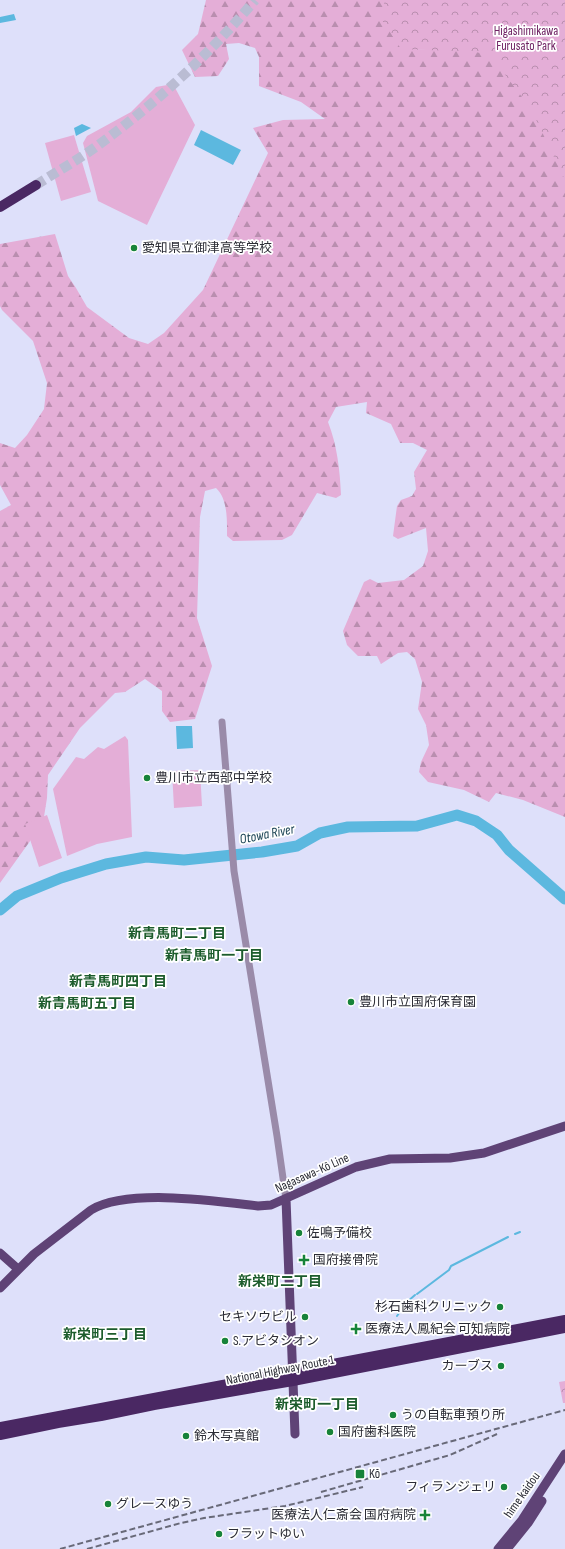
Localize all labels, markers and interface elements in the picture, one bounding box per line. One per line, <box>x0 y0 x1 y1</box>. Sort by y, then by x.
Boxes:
park label: Higashimikawa Furusato Park <box>494 23 558 54</box>
place label: 愛知県立御津高等学校 <box>142 240 272 256</box>
marker: 愛知県立御津高等学校 <box>129 243 139 253</box>
place label: 豊川市立西部中学校 <box>155 770 272 786</box>
marker: 豊川市立西部中学校 <box>142 773 152 783</box>
water label: Otowa River <box>238 820 297 848</box>
district label: 新青馬町二丁目 <box>128 925 226 942</box>
district label: 新青馬町一丁目 <box>165 947 263 964</box>
district label: 新青馬町四丁目 <box>69 973 167 990</box>
place label: 豊川市立国府保育園 <box>359 994 476 1010</box>
district label: 新青馬町五丁目 <box>38 995 136 1012</box>
marker: 豊川市立国府保育園 <box>346 997 356 1007</box>
street label: Nagasawa-Kō Line <box>273 1150 351 1196</box>
place label: 佐鳴予備校 <box>307 1225 372 1241</box>
marker: 佐鳴予備校 <box>294 1228 304 1238</box>
place label: 国府接骨院 <box>313 1252 378 1268</box>
marker: 国府接骨院 <box>298 1254 310 1266</box>
district label: 新栄町二丁目 <box>238 1273 322 1290</box>
place label: 杉石歯科クリニック <box>375 1299 492 1315</box>
marker: 杉石歯科クリニック <box>495 1302 505 1312</box>
place label: セキソウビル <box>219 1309 297 1325</box>
marker: セキソウビル <box>300 1312 310 1322</box>
place label: 医療法人鳳紀会 可知病院 <box>365 1321 510 1337</box>
marker: 医療法人鳳紀会 可知病院 <box>350 1323 362 1335</box>
district label: 新栄町三丁目 <box>63 1326 147 1343</box>
place label: S.アビタシオン <box>233 1333 319 1349</box>
marker: S.アビタシオン <box>220 1336 230 1346</box>
street label: National Highway Route 1 <box>225 1352 336 1388</box>
place label: カーブス <box>442 1358 493 1374</box>
marker: カーブス <box>496 1361 506 1371</box>
district label: 新栄町一丁目 <box>275 1396 359 1413</box>
place label: うの自転車預り所 <box>401 1407 505 1423</box>
marker: うの自転車預り所 <box>388 1410 398 1420</box>
place label: 国府歯科医院 <box>338 1424 416 1440</box>
marker: 国府歯科医院 <box>325 1427 335 1437</box>
place label: 鈴木写真館 <box>194 1428 259 1444</box>
marker: 鈴木写真館 <box>181 1431 191 1441</box>
place label: Kō <box>369 1466 380 1482</box>
marker: Kō <box>354 1468 366 1480</box>
street label: hime kaidou <box>500 1469 544 1521</box>
place label: フィランジェリ <box>405 1479 496 1495</box>
marker: フィランジェリ <box>499 1482 509 1492</box>
place label: グレースゆう <box>116 1496 193 1512</box>
marker: グレースゆう <box>103 1499 113 1509</box>
place label: 医療法人仁斎会 国府病院 <box>271 1507 416 1523</box>
marker: 医療法人仁斎会 国府病院 <box>419 1509 431 1521</box>
place label: フラットゆい <box>227 1526 305 1542</box>
marker: フラットゆい <box>214 1529 224 1539</box>

